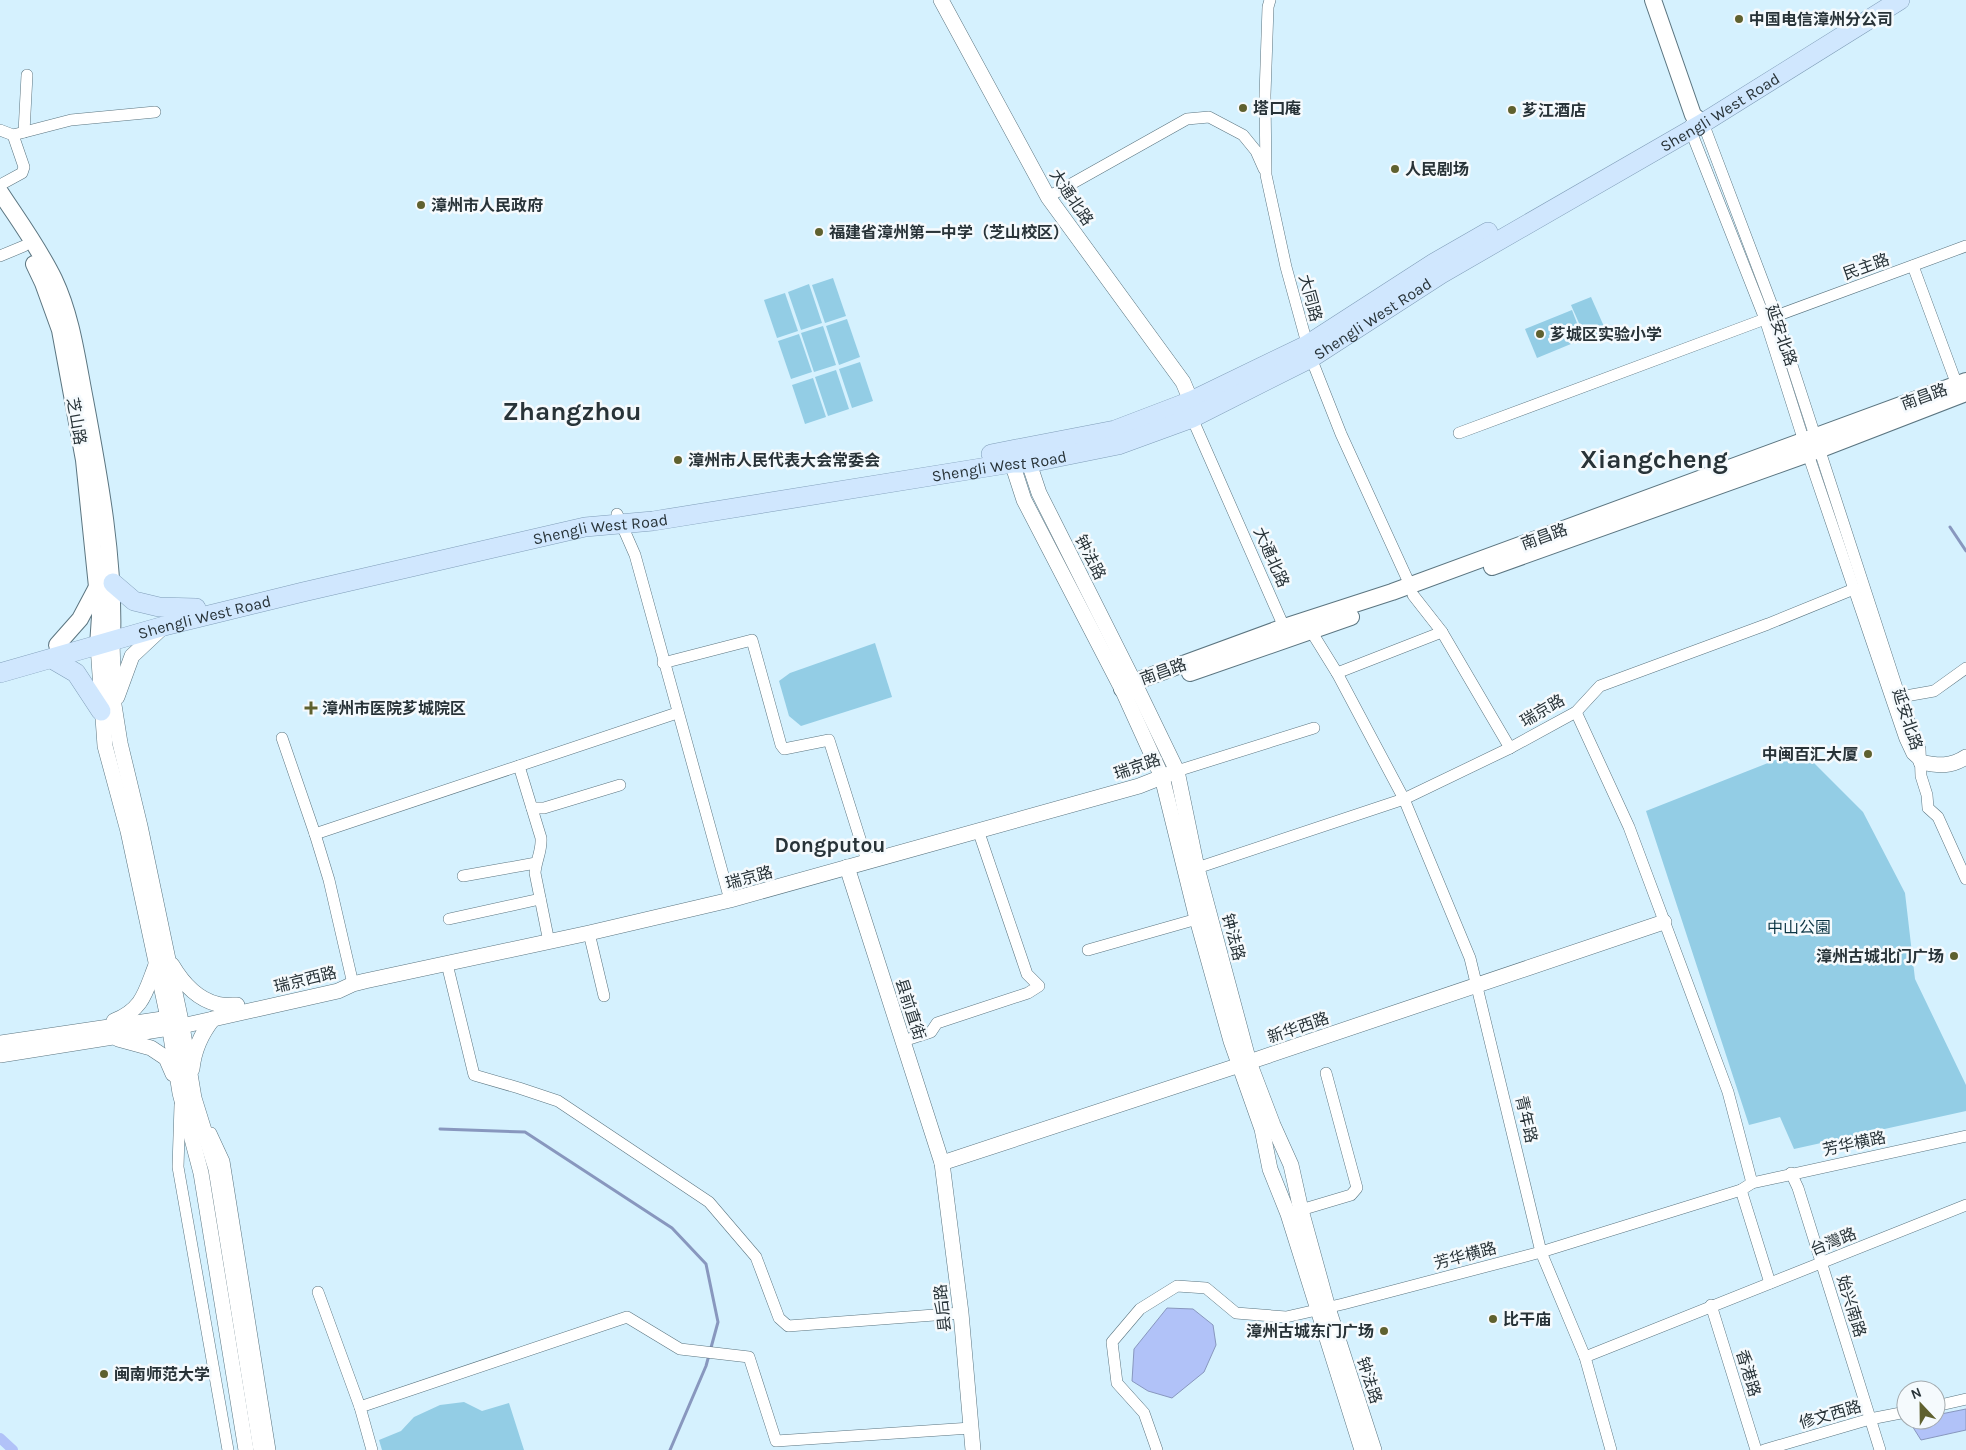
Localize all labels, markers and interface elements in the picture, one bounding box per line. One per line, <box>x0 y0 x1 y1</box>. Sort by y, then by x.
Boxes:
place label: 中国电信漳州分公司 <box>1749 10 1893 29</box>
marker: 中国电信漳州分公司 <box>1733 13 1745 25</box>
street label: Shengli West Road <box>1657 69 1783 156</box>
place label: 塔口庵 <box>1253 99 1301 118</box>
place label: 芗江酒店 <box>1522 101 1586 120</box>
marker: 塔口庵 <box>1237 102 1249 114</box>
marker: 芗江酒店 <box>1506 104 1518 116</box>
place label: 人民剧场 <box>1405 160 1469 179</box>
marker: 人民剧场 <box>1389 163 1401 175</box>
street label: 大通北路 <box>1046 165 1097 229</box>
place label: 漳州市人民政府 <box>431 196 543 215</box>
marker: 漳州市人民政府 <box>415 199 427 211</box>
place label: 福建省漳州第一中学（芝山校区） <box>829 223 1069 242</box>
marker: 福建省漳州第一中学（芝山校区） <box>813 226 825 238</box>
street label: 民主路 <box>1840 249 1892 284</box>
street label: 大同路 <box>1295 272 1326 324</box>
street label: Shengli West Road <box>1310 274 1435 364</box>
street label: 延安北路 <box>1762 302 1801 369</box>
place label: 芗城区实验小学 <box>1550 325 1662 344</box>
marker: 芗城区实验小学 <box>1534 328 1546 340</box>
street label: 南昌路 <box>1898 379 1950 414</box>
street label: 芝山路 <box>63 396 90 446</box>
district label: Zhangzhou <box>502 396 642 427</box>
district label: Xiangcheng <box>1580 444 1728 475</box>
street label: Shengli West Road <box>930 447 1068 486</box>
place label: 漳州市人民代表大会常委会 <box>688 451 880 470</box>
marker: 漳州市人民代表大会常委会 <box>672 454 684 466</box>
street label: Shengli West Road <box>531 510 669 549</box>
street label: 南昌路 <box>1518 519 1570 554</box>
street label: 大通北路 <box>1250 524 1293 590</box>
street label: 钟法路 <box>1071 532 1110 583</box>
street label: Shengli West Road <box>136 591 273 643</box>
street label: 南昌路 <box>1137 654 1189 689</box>
street label: 延安北路 <box>1889 686 1926 753</box>
street label: 瑞京路 <box>1517 690 1568 731</box>
place label: 漳州市医院芗城院区 <box>322 699 466 718</box>
marker: 漳州市医院芗城院区 <box>304 701 318 715</box>
place label: 中闽百汇大厦 <box>1762 745 1858 764</box>
marker: 中闽百汇大厦 <box>1862 748 1874 760</box>
street label: 瑞京路 <box>1111 750 1163 783</box>
district label: Dongputou <box>775 833 885 857</box>
street label: 瑞京路 <box>723 862 775 893</box>
street label: 钟法路 <box>1218 911 1249 963</box>
park label: 中山公園 <box>1767 918 1831 937</box>
place label: 漳州古城北门广场 <box>1816 947 1944 966</box>
marker: 漳州古城北门广场 <box>1948 950 1960 962</box>
street label: 瑞京西路 <box>272 963 338 996</box>
street label: 县前直街 <box>892 976 929 1043</box>
street label: 新华西路 <box>1265 1008 1332 1047</box>
street label: 青年路 <box>1512 1094 1541 1145</box>
street label: 芳华横路 <box>1821 1128 1887 1159</box>
street label: 台灣路 <box>1807 1224 1859 1259</box>
street label: 芳华横路 <box>1432 1238 1499 1273</box>
street label: 始兴南路 <box>1833 1273 1870 1340</box>
street label: 县后路 <box>931 1283 954 1333</box>
place label: 比干庙 <box>1503 1310 1551 1329</box>
marker: 比干庙 <box>1487 1313 1499 1325</box>
place label: 漳州古城东门广场 <box>1246 1322 1374 1341</box>
marker: 漳州古城东门广场 <box>1378 1325 1390 1337</box>
street label: 香港路 <box>1732 1347 1765 1399</box>
street label: 钟法路 <box>1353 1354 1386 1406</box>
place label: 闽南师范大学 <box>114 1365 210 1384</box>
marker: 闽南师范大学 <box>98 1368 110 1380</box>
north arrow <box>1896 1380 1946 1430</box>
text: N <box>1908 1384 1924 1403</box>
street label: 修文西路 <box>1797 1397 1864 1432</box>

